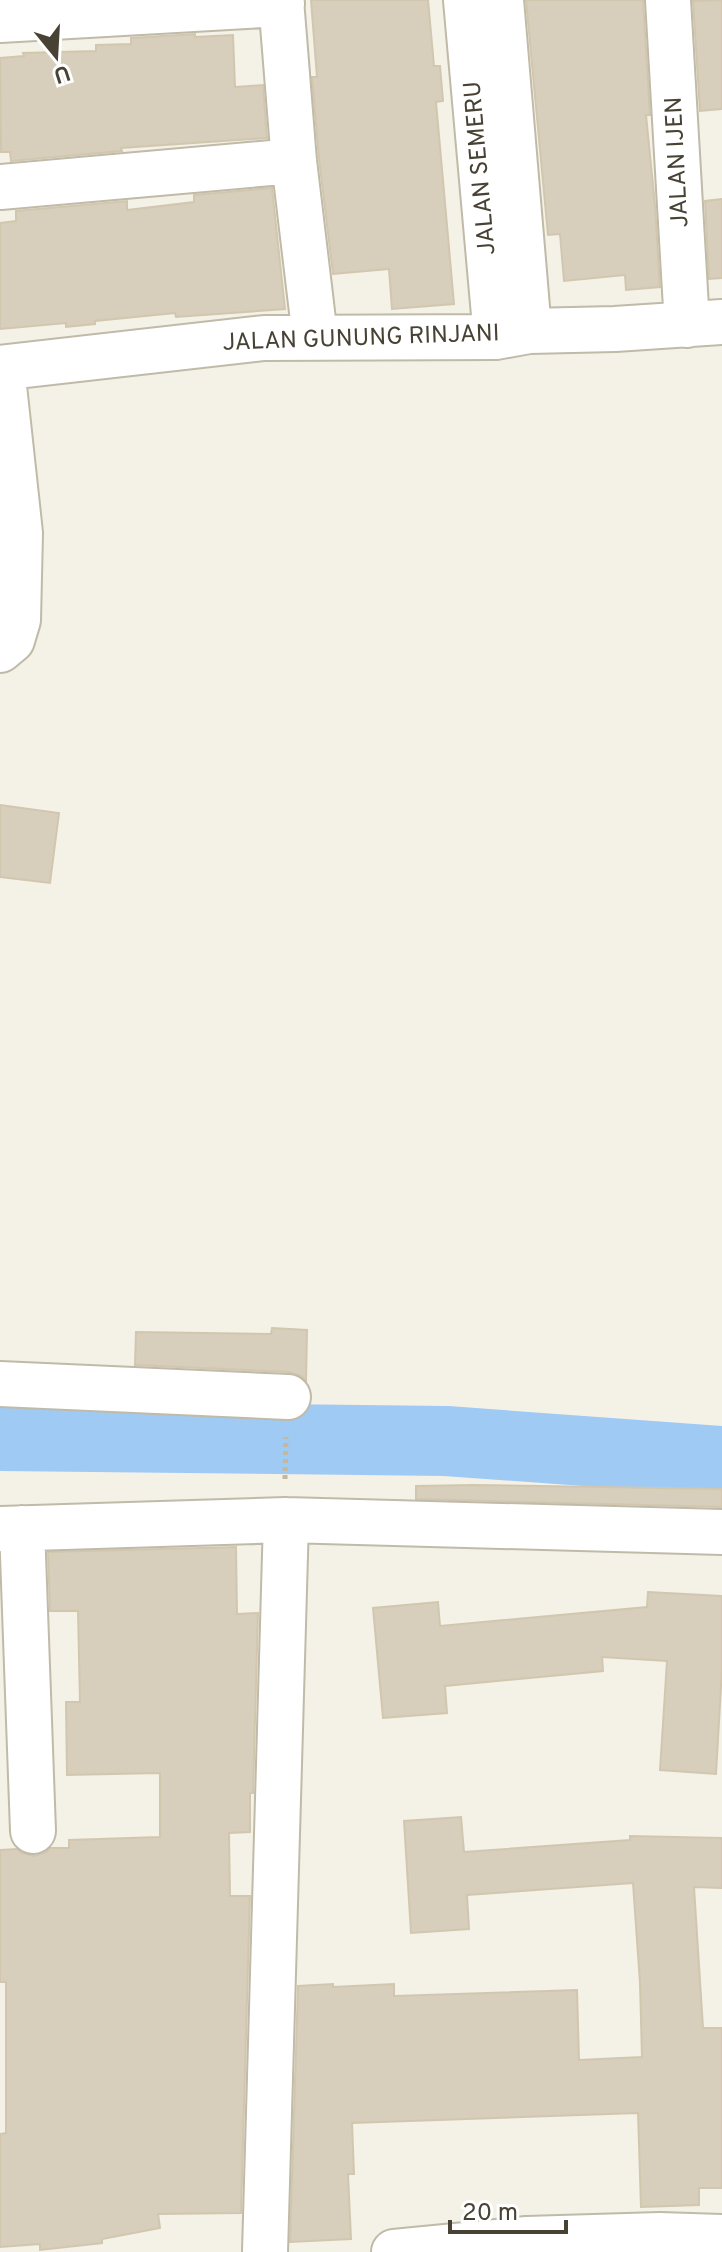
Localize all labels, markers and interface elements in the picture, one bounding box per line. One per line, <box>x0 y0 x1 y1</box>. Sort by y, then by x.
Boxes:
north arrow <box>16 16 96 96</box>
text: U <box>50 57 73 88</box>
street label: JALAN SEMERU <box>458 80 504 256</box>
street label: JALAN IJEN <box>660 96 696 228</box>
street label: JALAN GUNUNG RINJANI <box>222 319 500 359</box>
scale bar <box>450 2184 566 2234</box>
text: 20 m <box>462 2199 518 2229</box>

